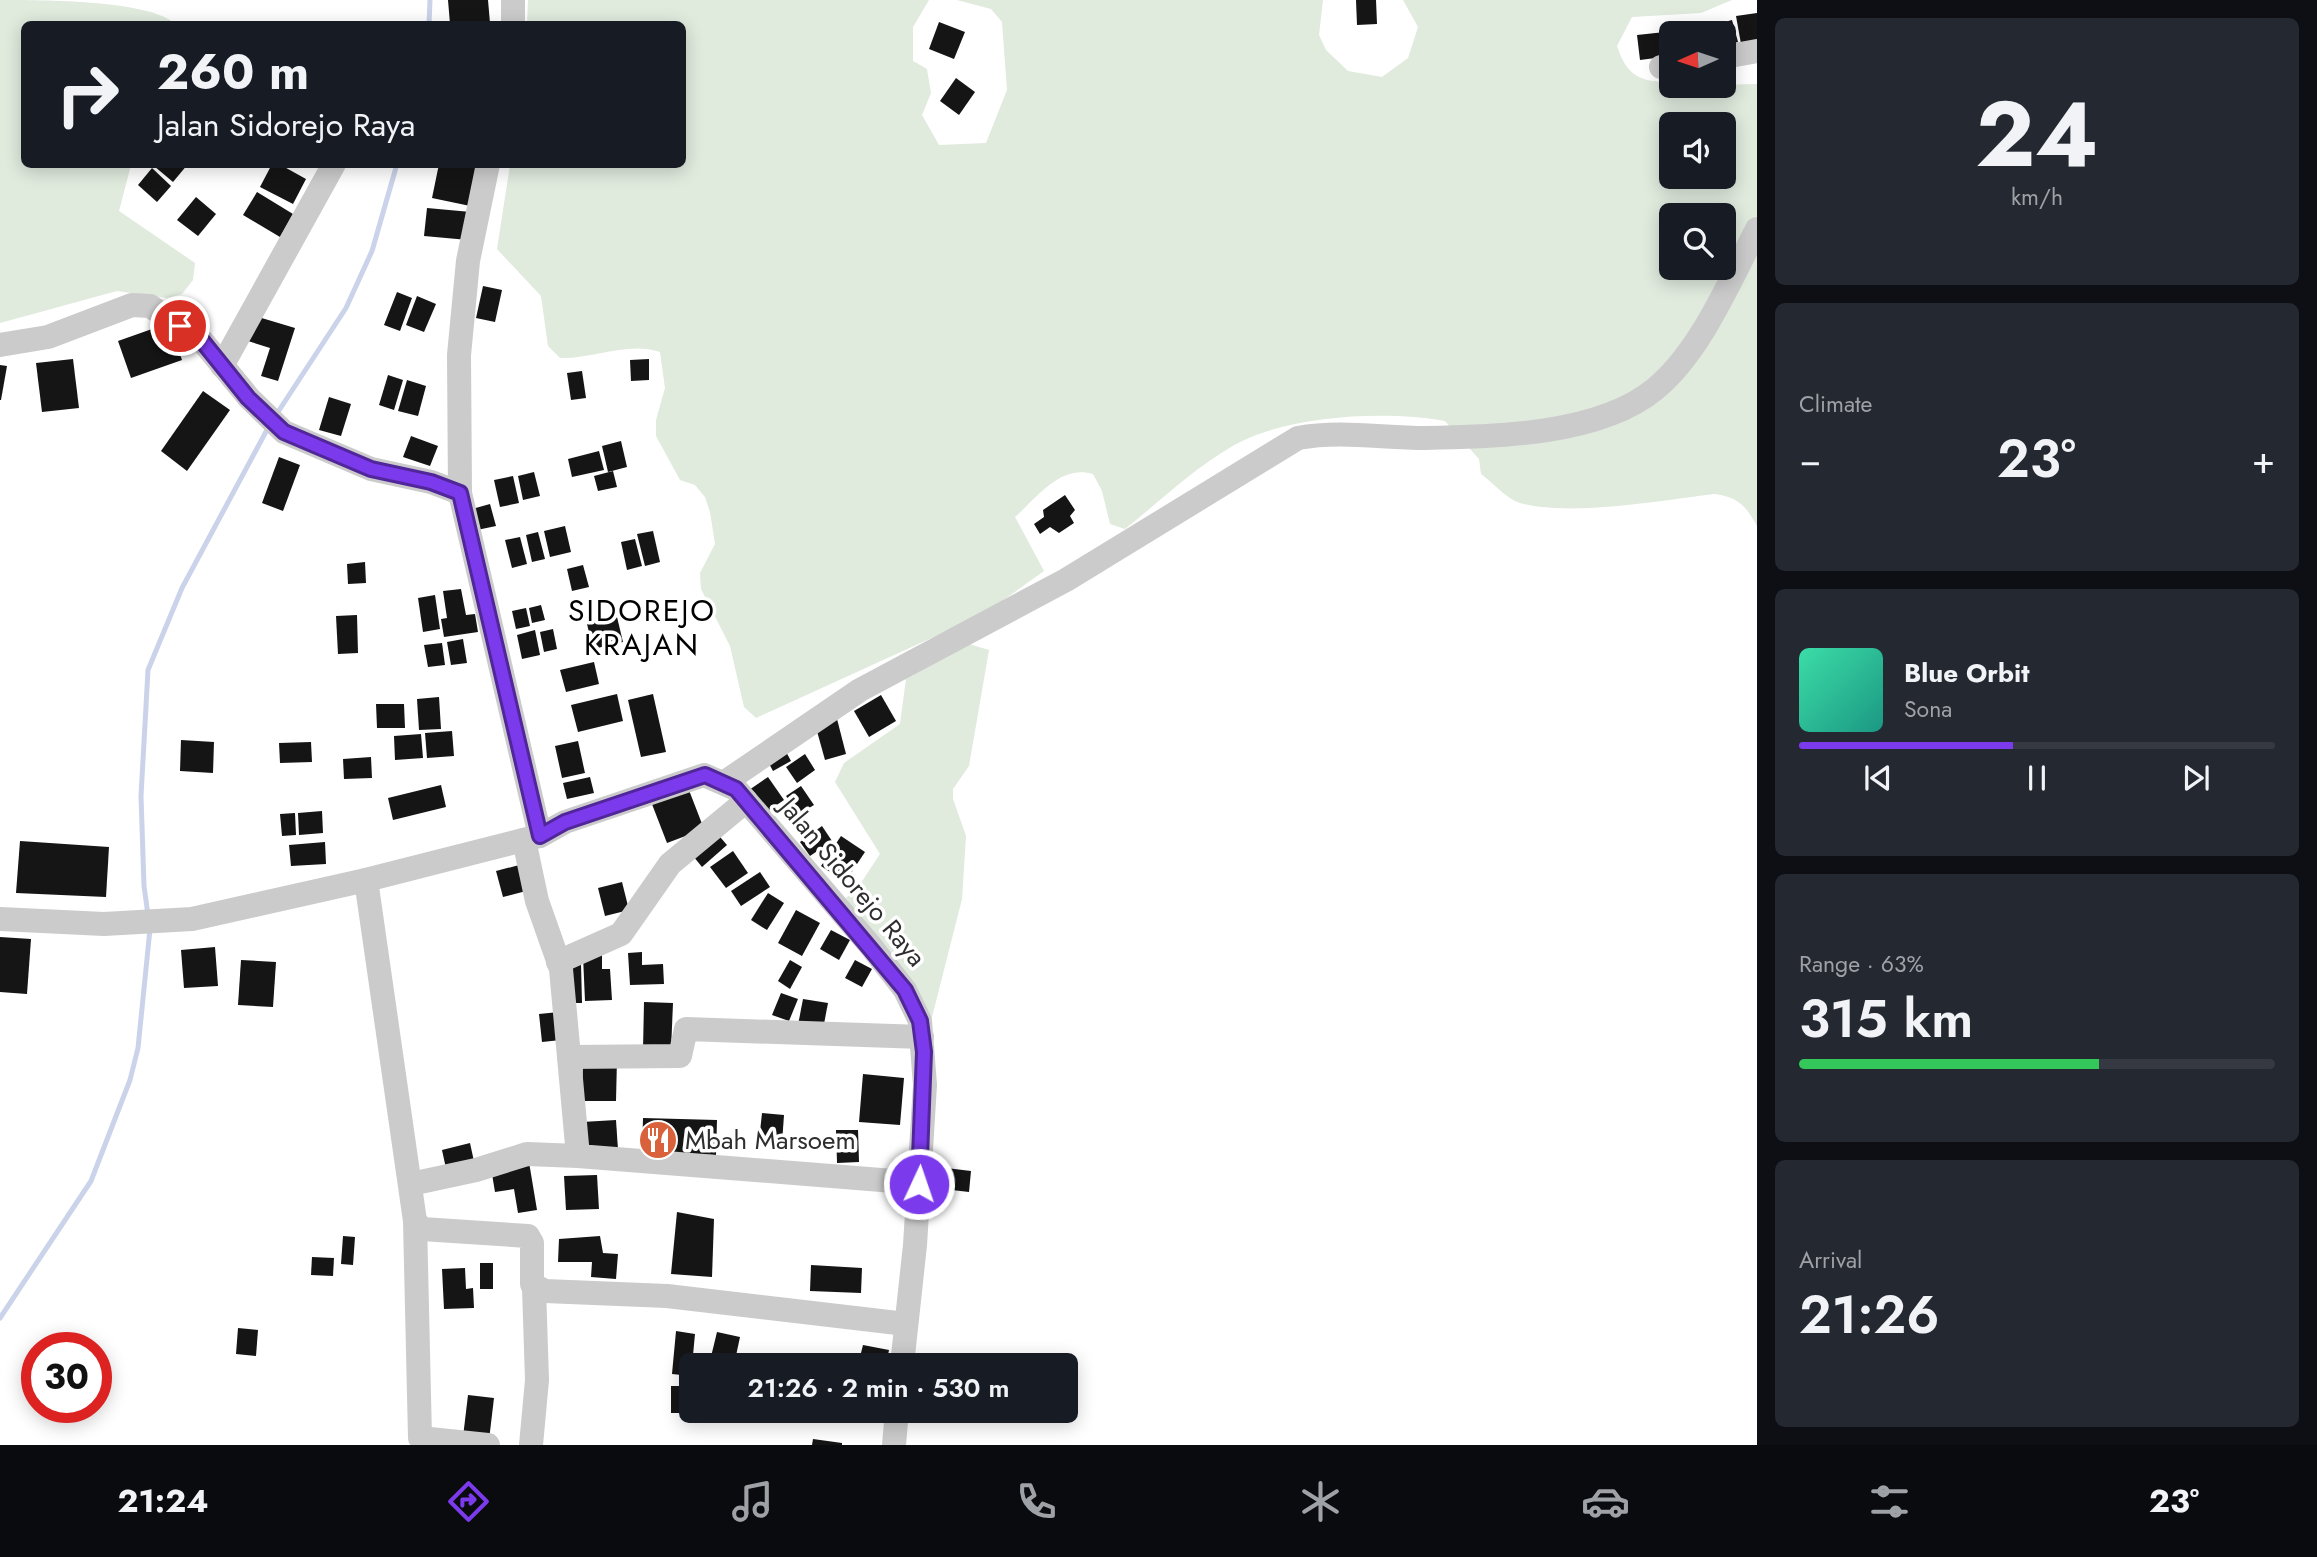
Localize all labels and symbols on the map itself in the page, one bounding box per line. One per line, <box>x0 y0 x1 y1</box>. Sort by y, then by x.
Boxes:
north arrow <box>1659 21 1736 98</box>
pin <box>150 296 210 356</box>
district label: SIDOREJO KRAJAN <box>568 589 716 666</box>
street label: Jalan Sidorejo Raya <box>769 787 935 975</box>
restaurant icon: Mbah Marsoem <box>637 1119 679 1161</box>
place label: Mbah Marsoem <box>685 1121 856 1159</box>
position arrow <box>882 1147 956 1221</box>
speed limit sign: 30 <box>21 1332 112 1423</box>

